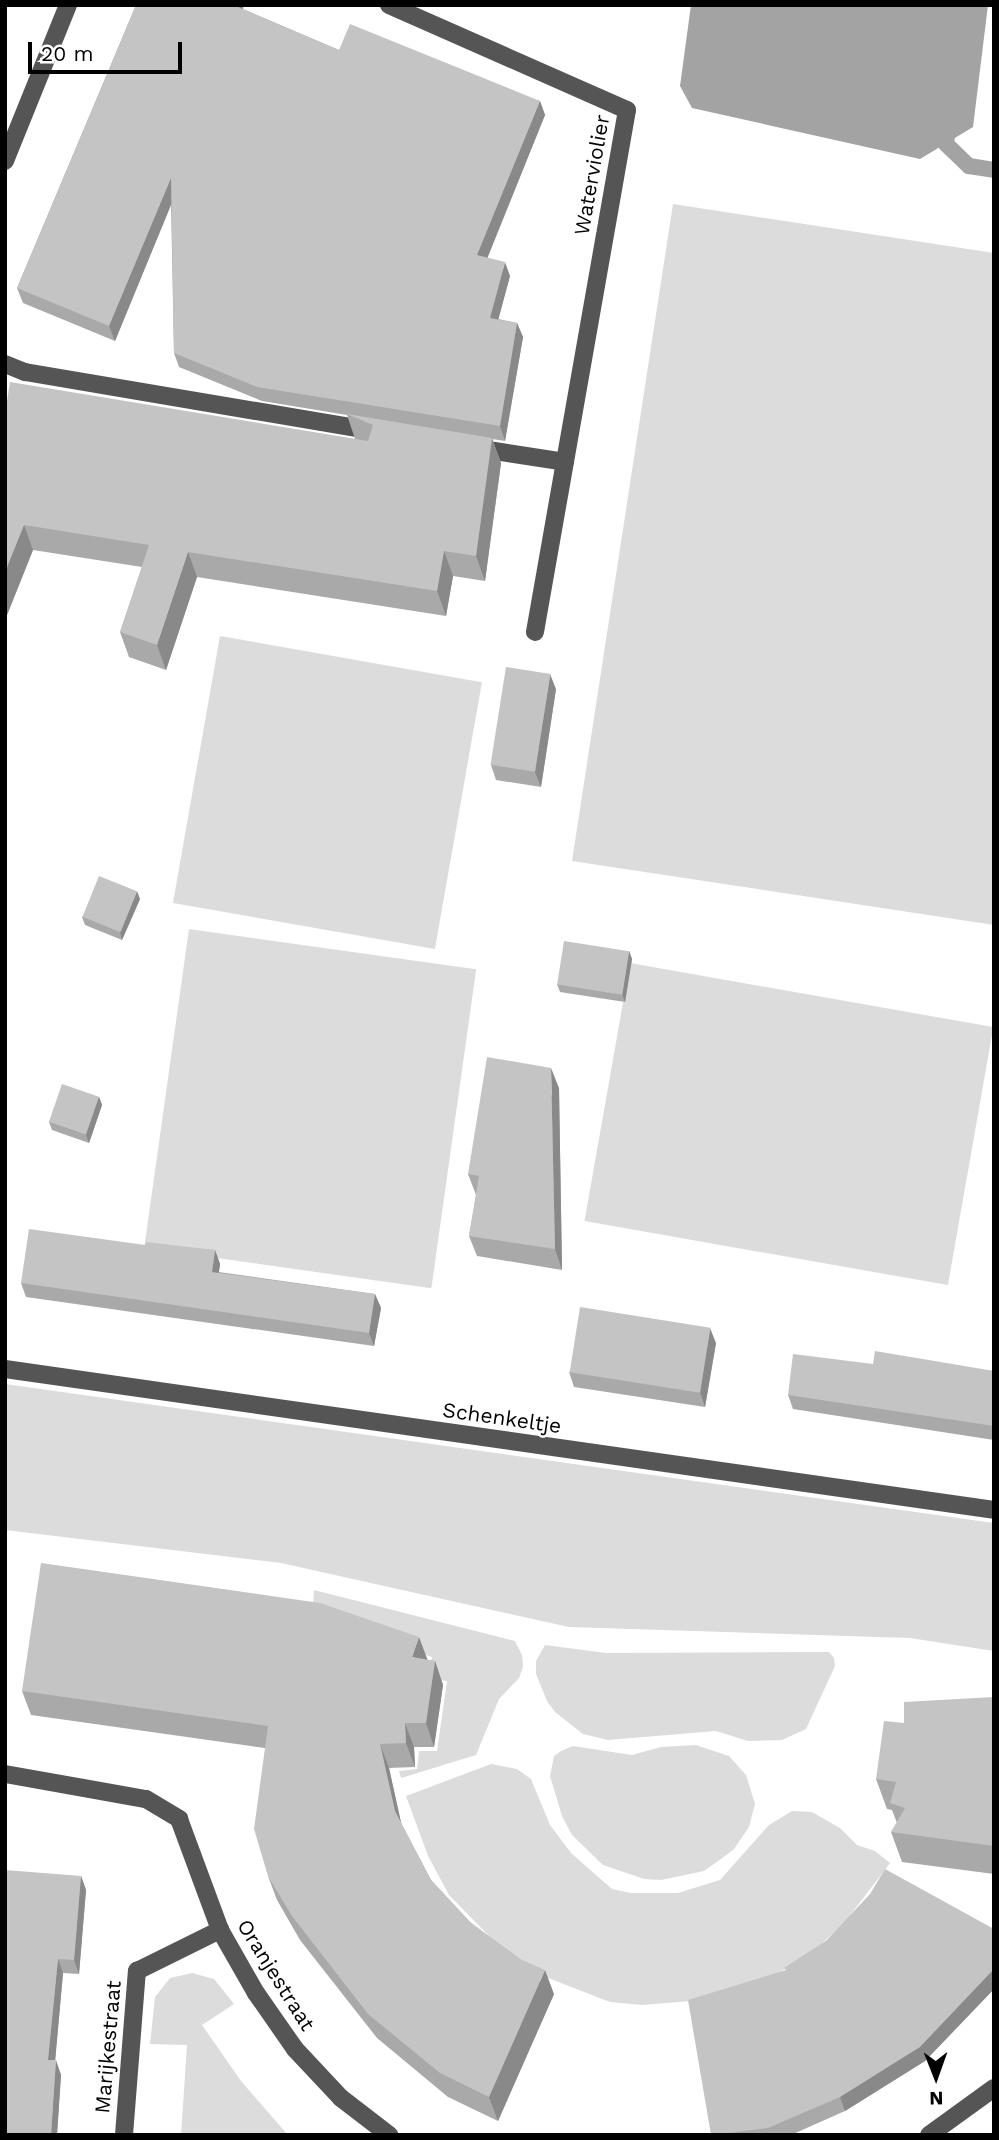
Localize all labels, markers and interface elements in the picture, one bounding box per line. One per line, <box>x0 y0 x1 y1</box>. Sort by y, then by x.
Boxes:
scale bar <box>32 28 186 72</box>
text: 20 m <box>41 41 93 66</box>
street label: Waterviolier <box>569 113 615 237</box>
street label: Schenkeltje <box>441 1397 563 1439</box>
street label: Oranjestraat <box>232 1915 320 2035</box>
street label: Marijkestraat <box>90 1979 126 2115</box>
north arrow <box>901 2042 971 2112</box>
text: N <box>929 2087 944 2110</box>

